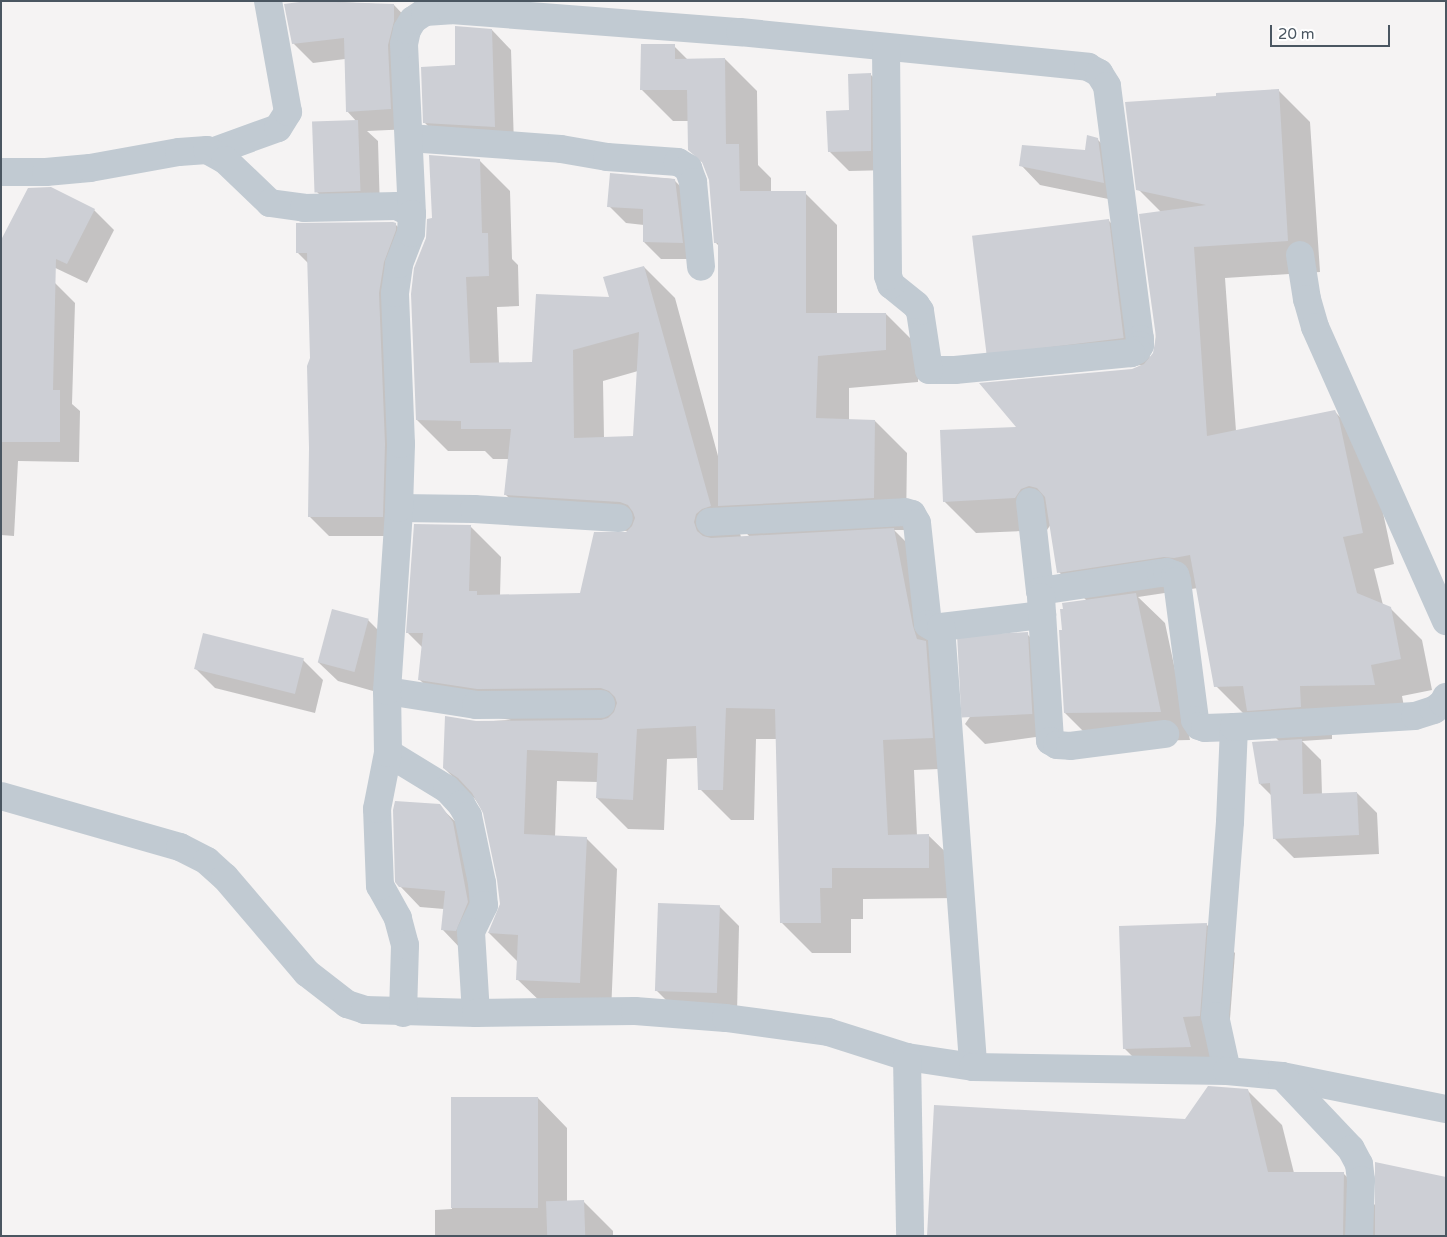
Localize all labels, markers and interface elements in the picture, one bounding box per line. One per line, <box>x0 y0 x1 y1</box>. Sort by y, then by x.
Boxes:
scale bar <box>1272 15 1392 47</box>
text: 20 m <box>1278 25 1315 43</box>

